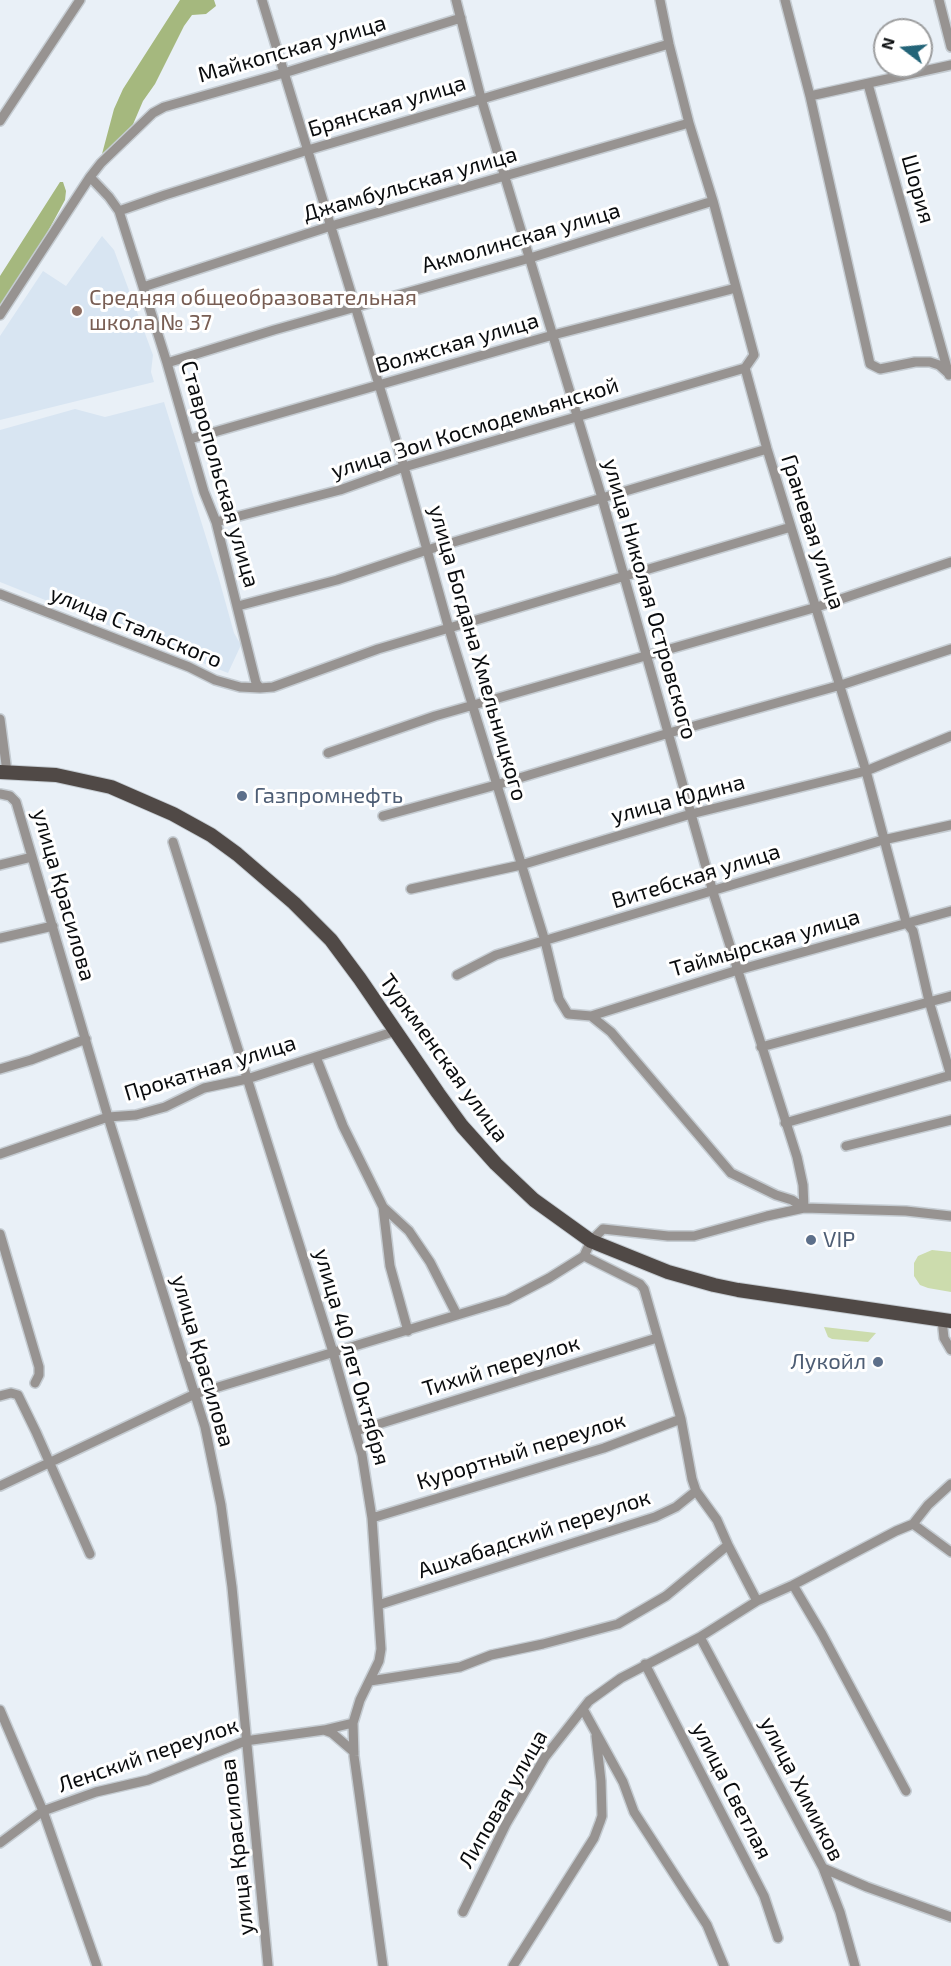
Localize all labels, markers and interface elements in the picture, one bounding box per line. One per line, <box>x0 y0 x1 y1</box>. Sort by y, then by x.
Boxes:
street label: Майкопская улица <box>195 10 389 88</box>
north arrow <box>873 18 933 78</box>
text: N <box>876 35 898 52</box>
street label: Брянская улица <box>305 69 469 143</box>
street label: Джамбульская улица <box>300 141 520 227</box>
street label: Шория <box>896 151 940 227</box>
street label: Акмолинская улица <box>419 197 623 279</box>
place label: Средняя общеобразовательная школа № 37 <box>89 285 417 336</box>
marker: Средняя общеобразовательная школа № 37 <box>70 304 84 318</box>
street label: Волжская улица <box>372 307 542 379</box>
street label: Ставропольская улица <box>175 357 265 591</box>
street label: улица Зои Космодемьянской <box>328 372 622 484</box>
street label: Граневая улица <box>775 451 851 613</box>
street label: улица Николая Островского <box>597 456 703 742</box>
street label: улица Богдана Хмельницкого <box>423 502 533 804</box>
street label: улица Стальского <box>46 580 226 674</box>
street label: улица Юдина <box>608 768 748 830</box>
place label: Газпромнефть <box>254 783 403 809</box>
marker: Газпромнефть <box>235 789 249 803</box>
street label: улица Красилова <box>27 806 101 984</box>
street label: Витебская улица <box>609 838 783 914</box>
street label: Таймырская улица <box>667 903 863 983</box>
street label: Туркменская улица <box>374 969 514 1147</box>
street label: Прокатная улица <box>121 1029 299 1107</box>
place label: VIP <box>823 1227 855 1253</box>
marker: VIP <box>804 1233 818 1247</box>
street label: улица 40 лет Октября <box>308 1246 396 1468</box>
street label: улица Красилова <box>166 1272 240 1450</box>
street label: Тихий переулок <box>419 1330 583 1402</box>
place label: Лукойл <box>790 1349 866 1375</box>
marker: Лукойл <box>871 1355 885 1369</box>
street label: Курортный переулок <box>413 1407 629 1495</box>
street label: Ашхабадский переулок <box>414 1484 654 1584</box>
street label: Ленский переулок <box>54 1712 242 1798</box>
street label: улица Химиков <box>754 1712 850 1866</box>
street label: улица Светлая <box>686 1718 778 1864</box>
street label: Липовая улица <box>453 1725 553 1873</box>
street label: улица Красилова <box>215 1757 259 1937</box>

